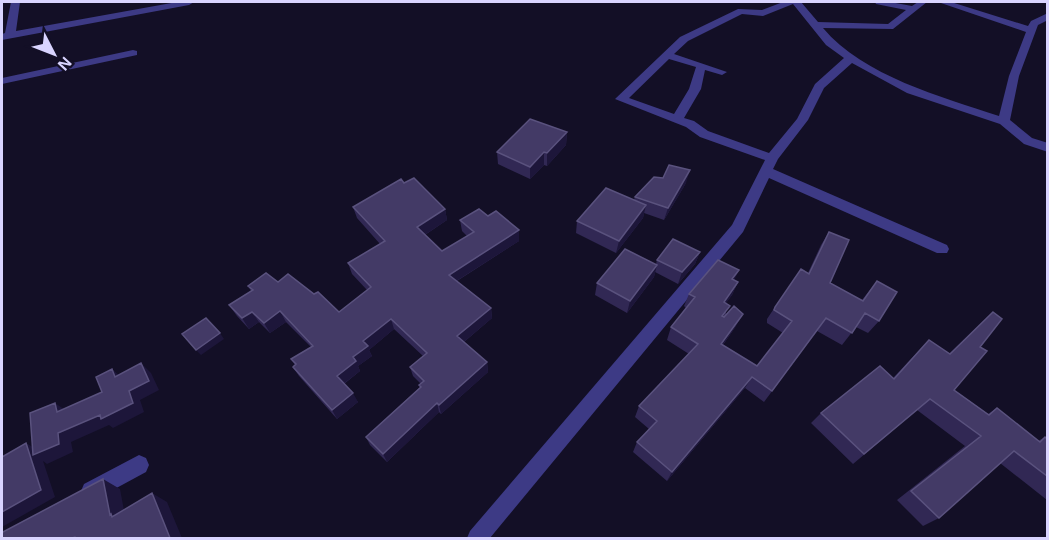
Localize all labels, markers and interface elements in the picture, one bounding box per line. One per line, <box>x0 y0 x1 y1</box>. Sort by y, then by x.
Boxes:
north arrow <box>24 24 84 84</box>
text: N <box>55 54 75 74</box>

